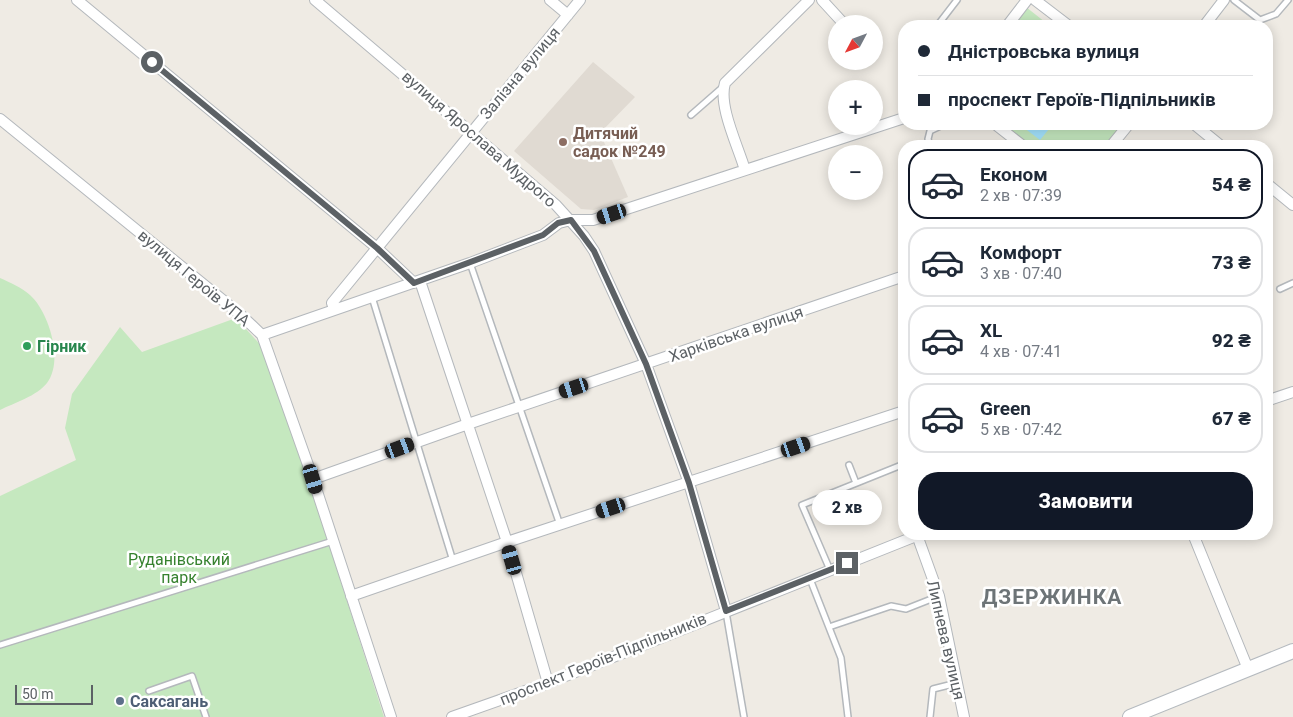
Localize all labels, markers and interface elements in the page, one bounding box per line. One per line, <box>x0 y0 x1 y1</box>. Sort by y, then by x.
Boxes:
north arrow <box>828 15 882 70</box>
map controls <box>828 15 883 200</box>
street label: Залізна вулиця <box>476 23 564 123</box>
text: Дністровська вулиця <box>948 40 1139 63</box>
route start <box>141 51 163 73</box>
street label: вулиця Ярослава Мудрого <box>398 67 560 211</box>
button: + <box>828 80 883 135</box>
text: проспект Героїв-Підпільників <box>948 88 1216 111</box>
place label: Дитячий садок №249 <box>573 124 666 161</box>
marker: Дитячий садок №249 <box>557 136 569 148</box>
button: − <box>828 145 883 200</box>
icon: car <box>920 162 965 207</box>
text: Економ <box>980 163 1048 186</box>
text: 54 ₴ <box>1212 173 1251 196</box>
text: 2 хв · 07:39 <box>980 186 1062 205</box>
car <box>595 202 628 226</box>
street label: вулиця Героїв УПА <box>134 226 254 331</box>
icon: car <box>920 240 965 285</box>
text: Комфорт <box>980 241 1062 264</box>
text: 73 ₴ <box>1212 251 1251 274</box>
text: 3 хв · 07:40 <box>980 264 1062 283</box>
street label: Харківська вулиця <box>666 302 806 366</box>
icon: car <box>920 318 965 363</box>
text: XL <box>980 319 1002 342</box>
text: 92 ₴ <box>1212 329 1251 352</box>
place label: Гірник <box>37 337 87 356</box>
marker: Гірник <box>21 340 33 352</box>
text: 4 хв · 07:41 <box>980 342 1062 361</box>
car <box>557 376 590 400</box>
icon: car <box>920 396 965 441</box>
text: Green <box>980 397 1031 420</box>
text: 67 ₴ <box>1212 407 1251 430</box>
text: 5 хв · 07:42 <box>980 420 1062 439</box>
car <box>779 435 812 459</box>
car <box>383 436 416 460</box>
car <box>301 462 324 496</box>
button: Замовити <box>918 472 1253 530</box>
callout: 2 хв <box>812 490 882 526</box>
car <box>594 496 627 520</box>
text: 2 хв <box>832 498 862 517</box>
car <box>500 544 523 576</box>
park label: Руданівський парк <box>128 550 230 587</box>
route end <box>836 552 858 574</box>
street label: Липнева вулиця <box>923 578 969 702</box>
district label: ДЗЕРЖИНКА <box>982 585 1122 609</box>
street label: проспект Героїв-Підпільників <box>497 609 709 709</box>
scale bar <box>15 682 92 705</box>
text: 50 m <box>22 686 54 702</box>
place label: Саксагань <box>130 692 208 711</box>
marker: Саксагань <box>114 695 126 707</box>

